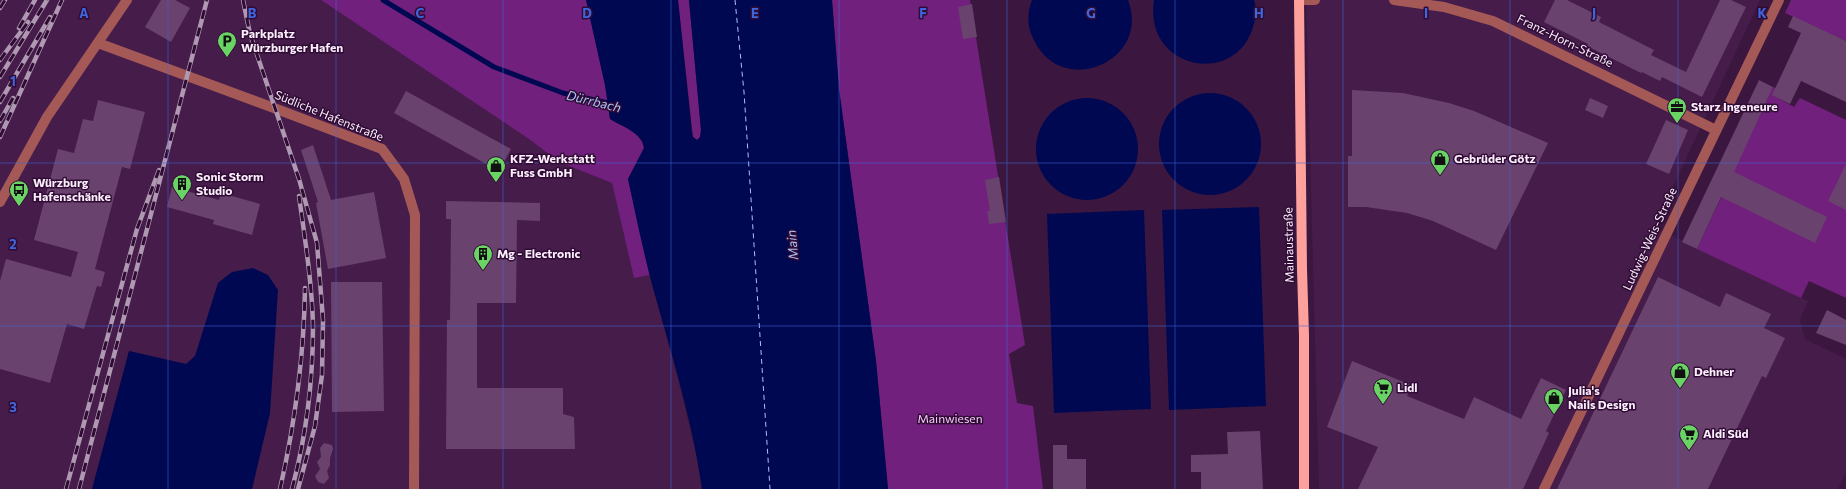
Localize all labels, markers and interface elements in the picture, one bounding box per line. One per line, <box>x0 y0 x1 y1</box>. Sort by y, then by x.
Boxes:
text: A <box>79 5 89 21</box>
text: B <box>248 5 257 21</box>
text: C <box>416 5 425 21</box>
text: D <box>582 5 592 21</box>
text: E <box>751 5 759 21</box>
text: F <box>919 5 927 21</box>
text: G <box>1086 5 1096 21</box>
text: H <box>1254 5 1264 21</box>
text: I <box>1424 5 1428 21</box>
text: J <box>1592 5 1596 21</box>
text: K <box>1757 5 1767 21</box>
street label: Franz-Horn-Straße <box>1515 11 1616 69</box>
place label: Parkplatz Würzburger Hafen <box>241 26 343 54</box>
parking icon: Parkplatz Würzburger Hafen <box>216 30 238 58</box>
text: 1 <box>10 73 16 89</box>
street label: Südliche Hafenstraße <box>273 87 386 143</box>
water label: Dürrbach <box>565 87 623 115</box>
office icon: Starz Ingeneure <box>1666 96 1688 124</box>
place label: Starz Ingeneure <box>1691 99 1778 113</box>
shop icon: Gebrüder Götz <box>1429 148 1451 176</box>
place label: KFZ-Werkstatt Fuss GmbH <box>510 151 595 179</box>
place label: Gebrüder Götz <box>1454 151 1536 165</box>
shop icon: KFZ-Werkstatt Fuss GmbH <box>485 155 507 183</box>
place label: Sonic Storm Studio <box>196 169 263 197</box>
building icon: Sonic Storm Studio <box>171 173 193 201</box>
place label: Würzburg Hafenschänke <box>33 175 111 203</box>
bus stop icon: Würzburg Hafenschänke <box>8 179 30 207</box>
street label: Ludwig-Weis-Straße <box>1619 185 1679 292</box>
street label: Mainaustraße <box>1280 207 1296 283</box>
water label: Main <box>783 229 801 261</box>
text: 2 <box>9 236 17 252</box>
building icon: Mg - Electronic <box>472 243 494 271</box>
place label: Mg - Electronic <box>497 246 581 260</box>
shop icon: Dehner <box>1669 361 1691 389</box>
place label: Dehner <box>1694 364 1734 378</box>
supermarket icon: Lidl <box>1372 377 1394 405</box>
place label: Lidl <box>1397 380 1418 394</box>
place label: Julia's Nails Design <box>1568 383 1635 411</box>
shop icon: Julia's Nails Design <box>1543 387 1565 415</box>
text: 3 <box>9 399 17 415</box>
park label: Mainwiesen <box>917 411 983 425</box>
supermarket icon: Aldi Süd <box>1678 423 1700 451</box>
place label: Aldi Süd <box>1703 426 1749 440</box>

